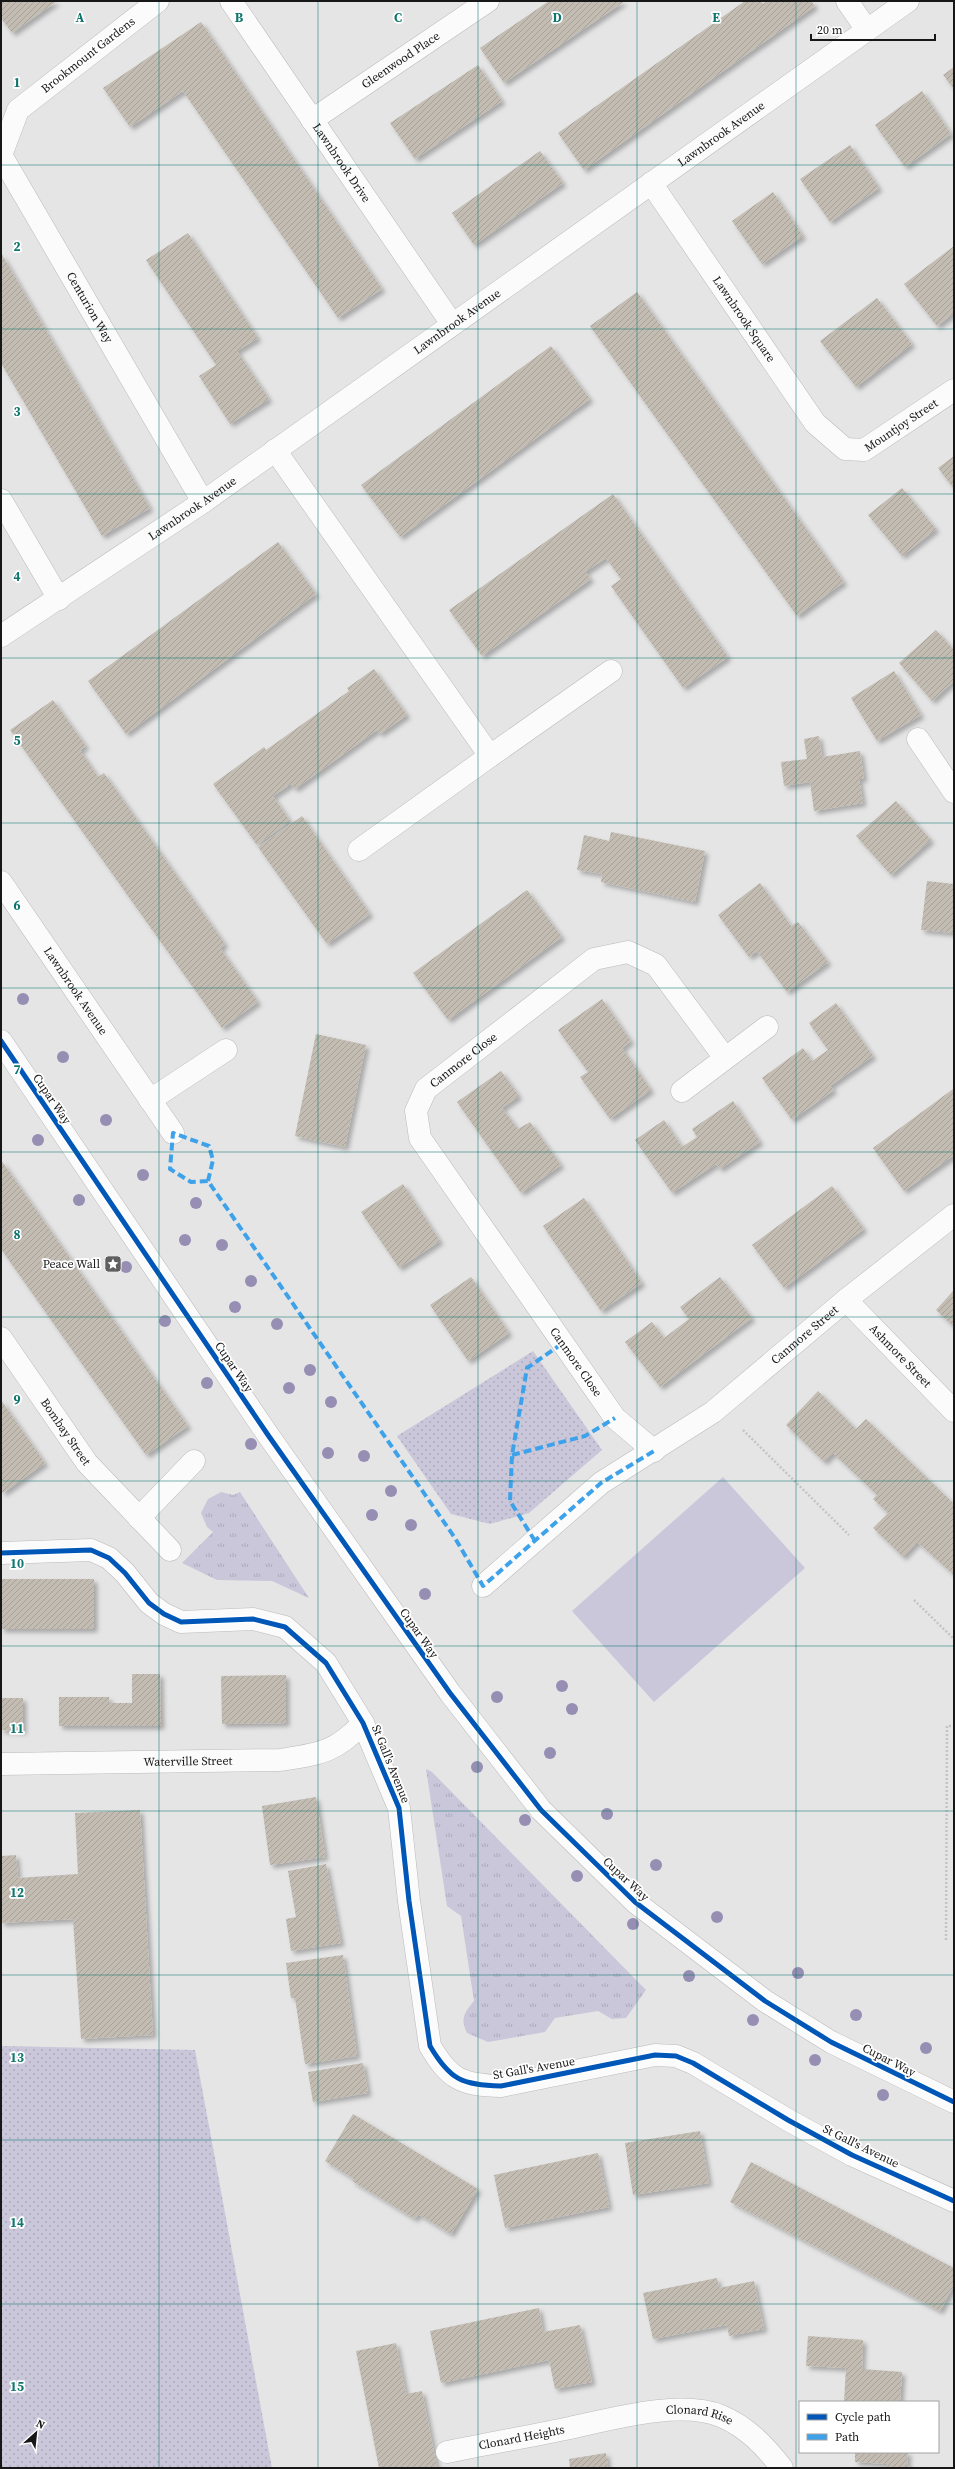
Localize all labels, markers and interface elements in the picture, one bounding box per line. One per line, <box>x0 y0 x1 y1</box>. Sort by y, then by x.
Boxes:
text: A <box>76 9 85 26</box>
text: B <box>235 9 244 26</box>
text: C <box>394 9 402 26</box>
text: D <box>552 9 562 26</box>
text: E <box>712 9 720 26</box>
street label: Brookmount Gardens <box>38 13 138 97</box>
scale bar <box>811 16 935 42</box>
text: 20 m <box>817 22 843 38</box>
street label: Gleenwood Place <box>358 28 443 92</box>
text: 1 <box>13 74 21 91</box>
street label: Lawnbrook Avenue <box>674 97 768 170</box>
street label: Lawnbrook Drive <box>309 120 374 206</box>
text: 2 <box>13 238 21 255</box>
street label: Centurion Way <box>63 269 117 347</box>
street label: Lawnbrook Square <box>709 273 779 365</box>
street label: Lawnbrook Avenue <box>410 285 504 358</box>
street label: Mountjoy Street <box>861 395 941 455</box>
text: 3 <box>13 403 21 420</box>
street label: Lawnbrook Avenue <box>145 473 240 544</box>
text: 4 <box>13 568 21 585</box>
text: 5 <box>13 732 21 749</box>
text: 6 <box>13 897 21 914</box>
street label: Lawnbrook Avenue <box>40 944 111 1038</box>
street label: Canmore Close <box>426 1029 500 1091</box>
text: 7 <box>13 1061 21 1078</box>
street label: Cupar Way <box>29 1071 75 1128</box>
text: 8 <box>13 1226 21 1243</box>
place icon: Peace Wall <box>103 1254 123 1274</box>
place label: Peace Wall <box>43 1256 100 1272</box>
street label: Canmore Street <box>768 1302 842 1368</box>
street label: Ashmore Street <box>866 1321 935 1391</box>
street label: Canmore Close <box>546 1324 606 1400</box>
street label: Cupar Way <box>211 1339 257 1396</box>
text: 9 <box>13 1391 21 1408</box>
street label: Bombay Street <box>37 1395 94 1469</box>
text: 10 <box>10 1555 24 1572</box>
street label: Cupar Way <box>396 1605 443 1662</box>
text: 11 <box>10 1720 24 1737</box>
street label: St Gall's Avenue <box>368 1722 414 1806</box>
street label: Waterville Street <box>143 1753 233 1770</box>
street label: Cupar Way <box>599 1853 653 1905</box>
text: 12 <box>10 1884 24 1901</box>
street label: Cupar Way <box>860 2040 919 2081</box>
text: 13 <box>10 2049 24 2066</box>
street label: St Gall's Avenue <box>492 2053 576 2083</box>
street label: St Gall's Avenue <box>820 2121 902 2171</box>
text: 14 <box>10 2214 24 2231</box>
text: 15 <box>10 2378 24 2395</box>
legend <box>799 2401 939 2453</box>
street label: Clonard Rise <box>665 2402 736 2429</box>
text: Cycle path <box>835 2409 891 2425</box>
north arrow <box>16 2413 56 2453</box>
text: N <box>33 2416 47 2433</box>
street label: Clonard Heights <box>477 2421 566 2454</box>
text: Path <box>835 2429 859 2445</box>

